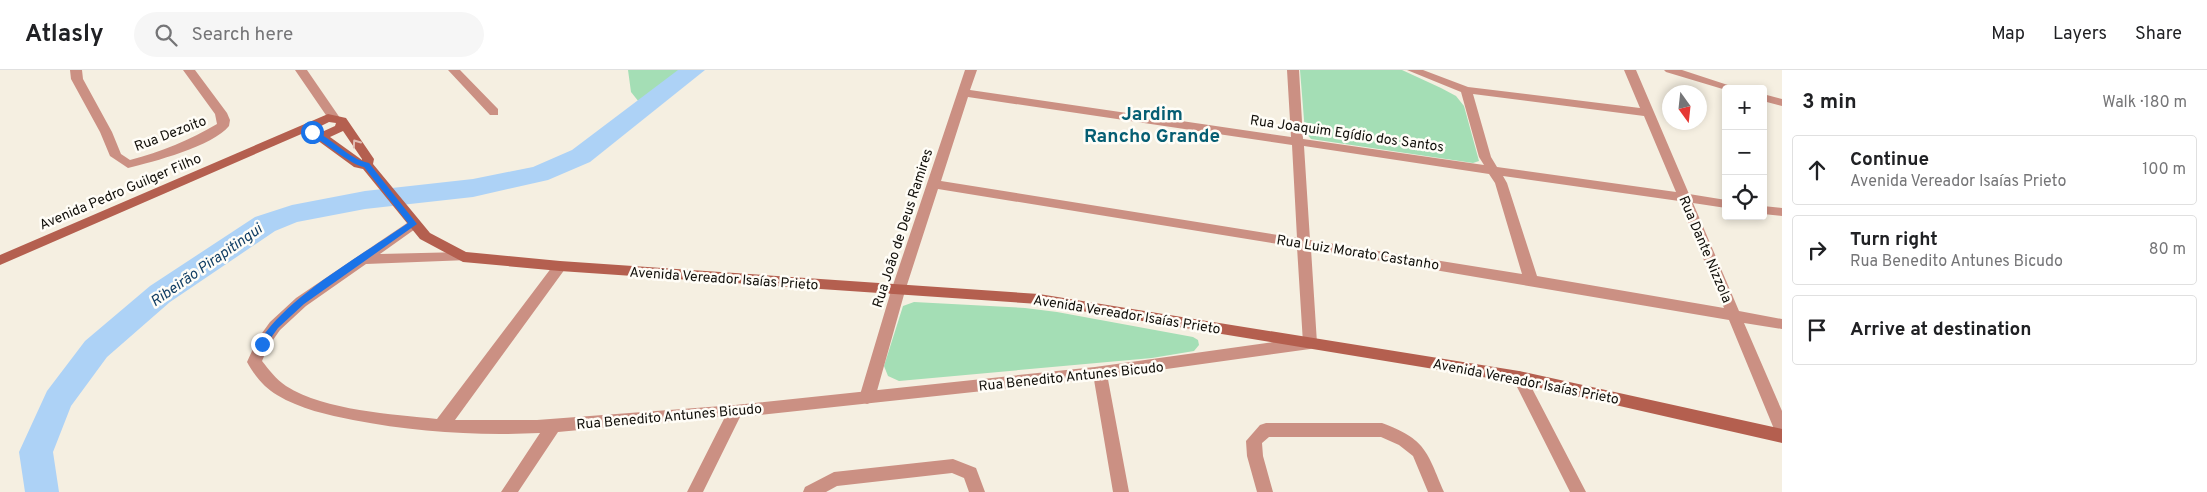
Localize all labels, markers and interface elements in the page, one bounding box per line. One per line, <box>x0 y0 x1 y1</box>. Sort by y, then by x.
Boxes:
search box <box>134 12 484 57</box>
text: Atlasly <box>25 20 104 50</box>
icon: search <box>152 21 180 49</box>
text: Search here <box>192 23 293 47</box>
text: Map <box>1991 23 2025 46</box>
text: Layers <box>2053 23 2107 46</box>
text: Share <box>2135 23 2182 46</box>
north arrow <box>1662 85 1707 130</box>
map controls <box>1722 85 1767 220</box>
button: + <box>1722 85 1767 130</box>
text: 3 min <box>1802 89 1857 116</box>
text: Walk · 180 m <box>2102 93 2187 113</box>
district label: Jardim Rancho Grande <box>1084 103 1220 149</box>
street label: Rua Joaquim Egídio dos Santos <box>1249 112 1445 157</box>
street label: Rua Dezoito <box>132 113 209 156</box>
route start <box>301 121 324 144</box>
button: − <box>1722 130 1767 175</box>
one-way arrow <box>354 140 362 149</box>
street label: Rua João de Deus Ramires <box>870 147 937 310</box>
text: Continue <box>1850 148 1929 172</box>
street label: Avenida Pedro Guilger Filho <box>37 150 204 234</box>
icon: ahead <box>1803 156 1831 184</box>
text: 100 m <box>2142 160 2186 180</box>
text: Avenida Vereador Isaías Prieto <box>1850 172 2066 192</box>
button: locate <box>1722 175 1767 220</box>
street label: Rua Dante Nizzola <box>1674 194 1735 306</box>
water label: Ribeirão Pirapitingui <box>147 220 267 312</box>
text: Turn right <box>1850 228 1938 252</box>
street label: Rua Luiz Morato Castanho <box>1275 232 1440 275</box>
icon: right <box>1803 236 1831 264</box>
text: 80 m <box>2149 240 2186 260</box>
text: Rua Benedito Antunes Bicudo <box>1850 252 2063 272</box>
street label: Avenida Vereador Isaías Prieto <box>629 264 819 295</box>
street label: Avenida Vereador Isaías Prieto <box>1032 292 1222 339</box>
icon: arrive <box>1803 316 1831 344</box>
text: Arrive at destination <box>1850 318 2031 342</box>
route end <box>251 333 274 356</box>
street label: Avenida Vereador Isaías Prieto <box>1431 356 1620 409</box>
street label: Rua Benedito Antunes Bicudo <box>978 359 1165 396</box>
street label: Rua Benedito Antunes Bicudo <box>576 401 763 434</box>

